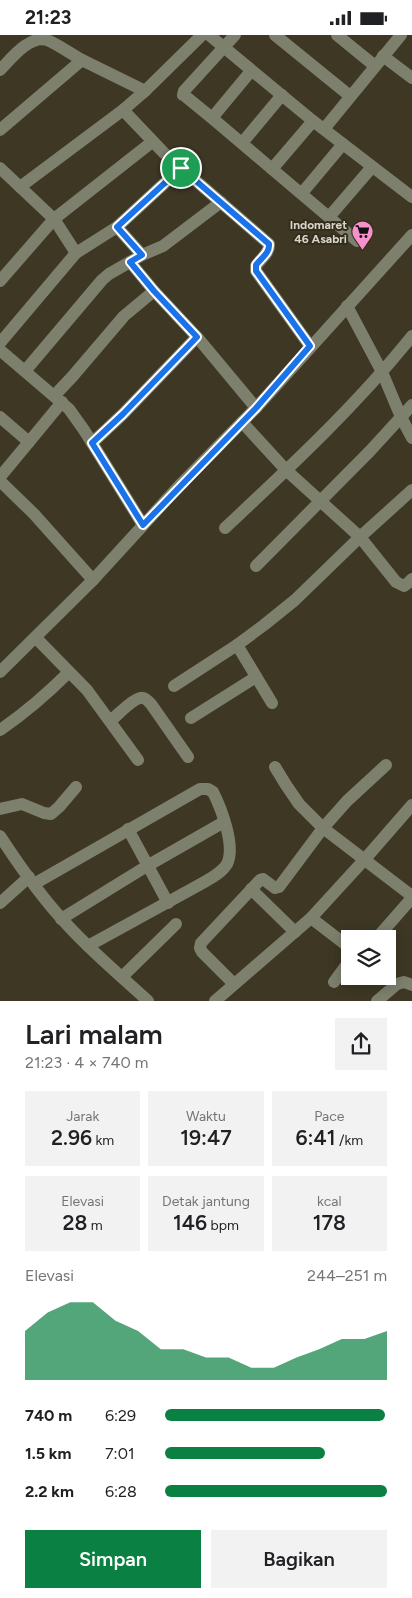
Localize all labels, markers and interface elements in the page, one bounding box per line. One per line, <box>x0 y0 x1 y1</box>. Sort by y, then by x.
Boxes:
text: 21:23 <box>25 6 71 29</box>
pin <box>160 147 202 189</box>
icon: arrive <box>167 154 195 182</box>
place label: Indomaret 46 Asabri <box>290 218 347 246</box>
supermarket icon: Indomaret 46 Asabri <box>351 220 375 251</box>
map controls <box>341 930 396 985</box>
button: layers <box>341 930 396 985</box>
text: Lari malam <box>25 1017 163 1051</box>
button: share <box>335 1018 387 1070</box>
text: 21:23 · 4 × 740 m <box>25 1053 148 1072</box>
text: Jarak <box>66 1108 99 1125</box>
text: Waktu <box>186 1108 226 1125</box>
text: Pace <box>314 1108 344 1125</box>
text: 2.96 <box>51 1125 92 1150</box>
text: 19:47 <box>180 1125 232 1150</box>
text: 6:41 <box>296 1125 336 1150</box>
text: km <box>92 1132 114 1149</box>
text: /km <box>336 1132 363 1149</box>
text: Elevasi <box>61 1193 104 1210</box>
text: Detak jantung <box>162 1193 250 1210</box>
text: kcal <box>317 1193 342 1210</box>
text: 28 <box>63 1210 87 1235</box>
text: 146 <box>173 1210 207 1235</box>
text: 178 <box>313 1210 346 1235</box>
text: m <box>87 1217 103 1234</box>
text: bpm <box>207 1217 239 1234</box>
text: Elevasi <box>25 1266 74 1285</box>
text: 244–251 m <box>307 1266 387 1285</box>
text: 740 m <box>25 1406 72 1425</box>
text: 6:29 <box>105 1406 136 1425</box>
text: 1.5 km <box>25 1444 71 1463</box>
text: 7:01 <box>105 1444 135 1463</box>
text: 2.2 km <box>25 1482 74 1501</box>
text: 6:28 <box>105 1482 137 1501</box>
button: Simpan <box>25 1530 201 1588</box>
button: Bagikan <box>211 1530 387 1588</box>

